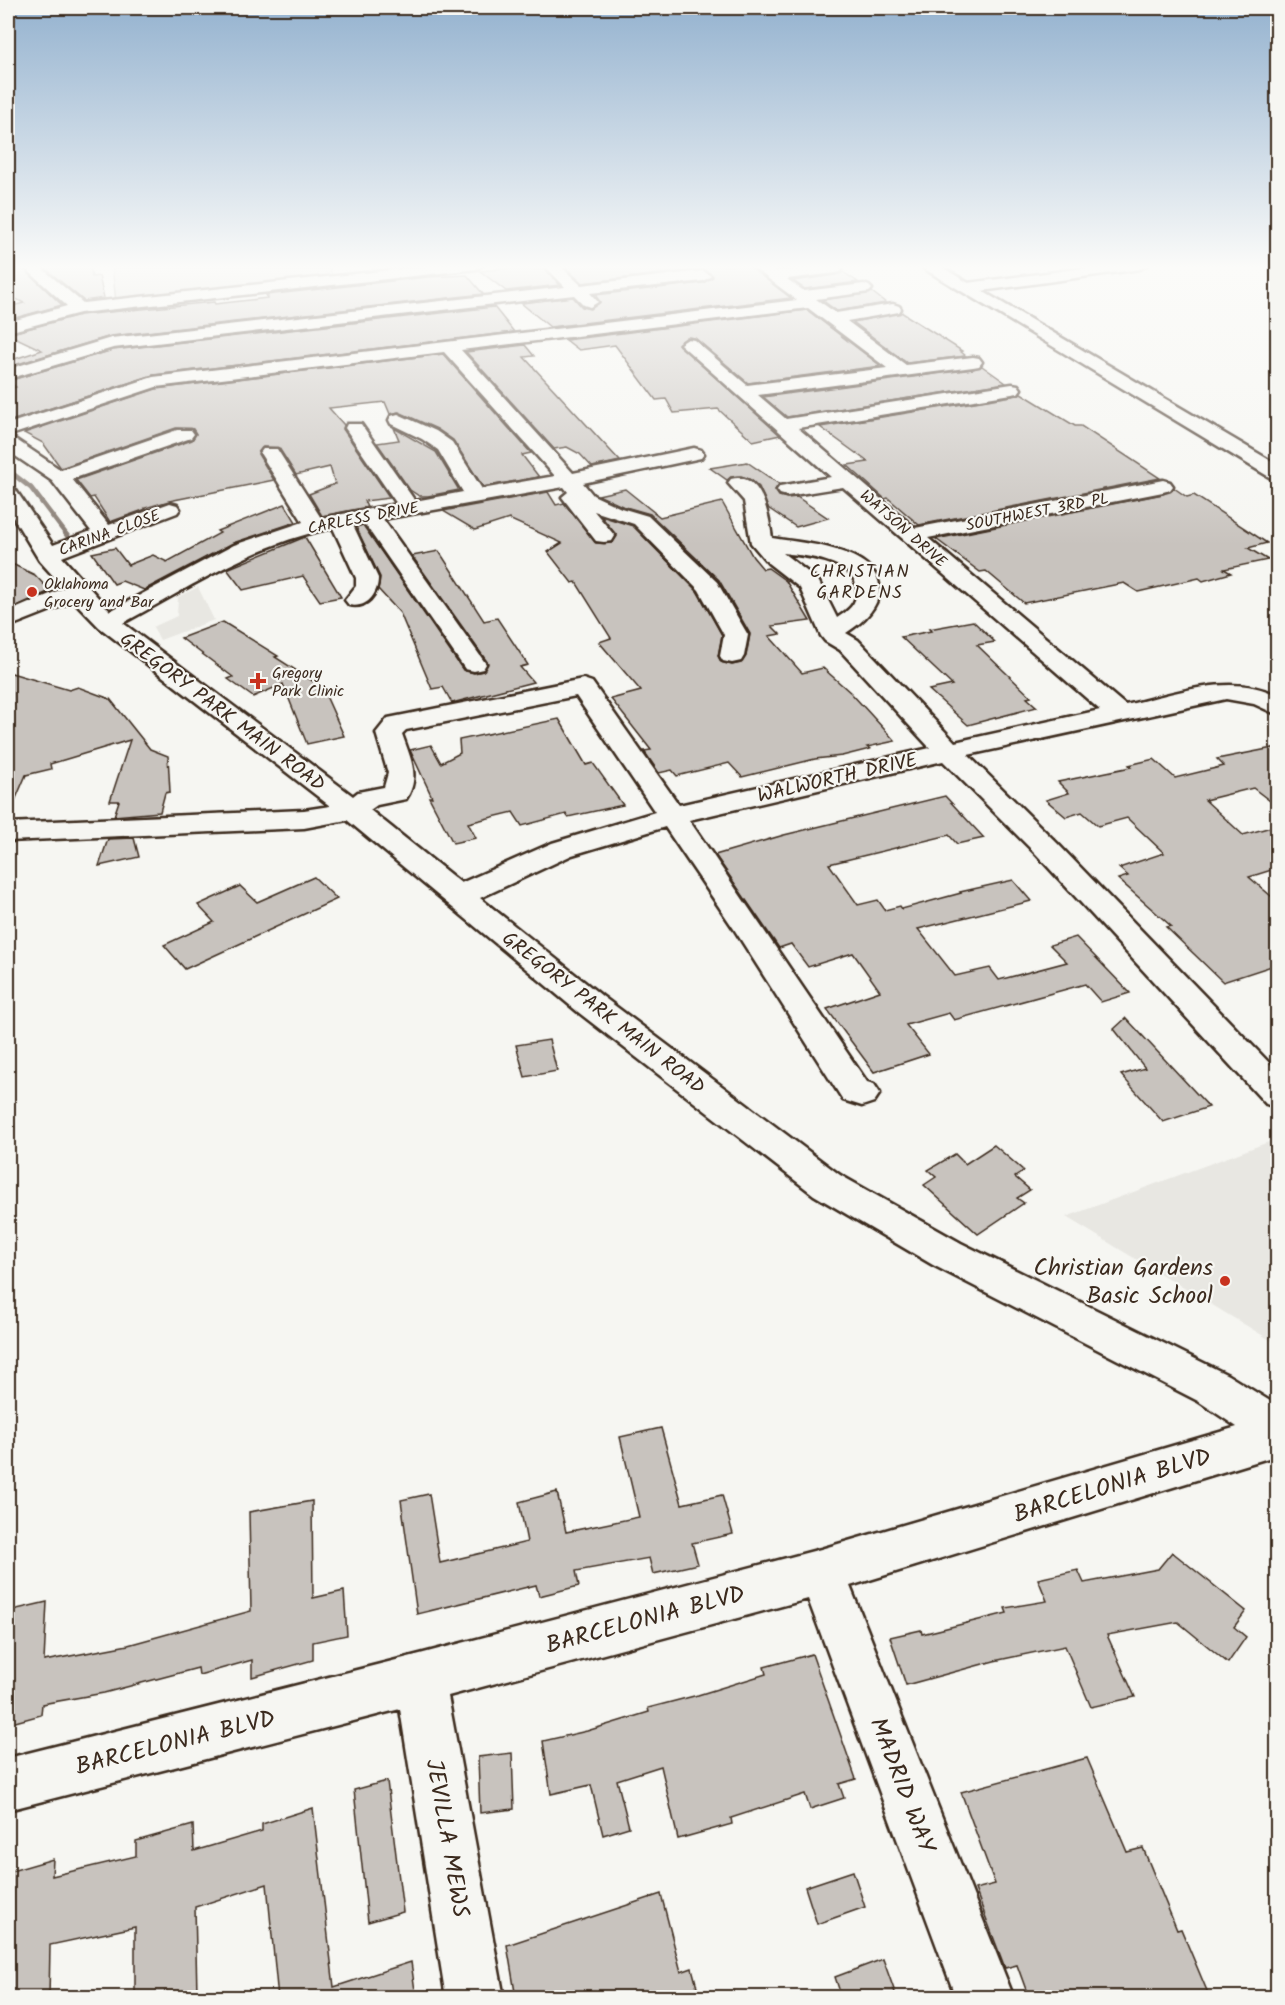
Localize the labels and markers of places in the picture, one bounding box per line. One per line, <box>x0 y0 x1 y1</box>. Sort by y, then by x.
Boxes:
place label: Oklahoma Grocery and Bar <box>44 572 155 615</box>
marker: Oklahoma Grocery and Bar <box>25 585 39 599</box>
place label: Gregory Park Clinic <box>272 661 344 704</box>
marker: Gregory Park Clinic <box>249 672 267 690</box>
place label: Christian Gardens Basic School <box>1034 1249 1213 1316</box>
marker: Christian Gardens Basic School <box>1218 1274 1232 1288</box>

